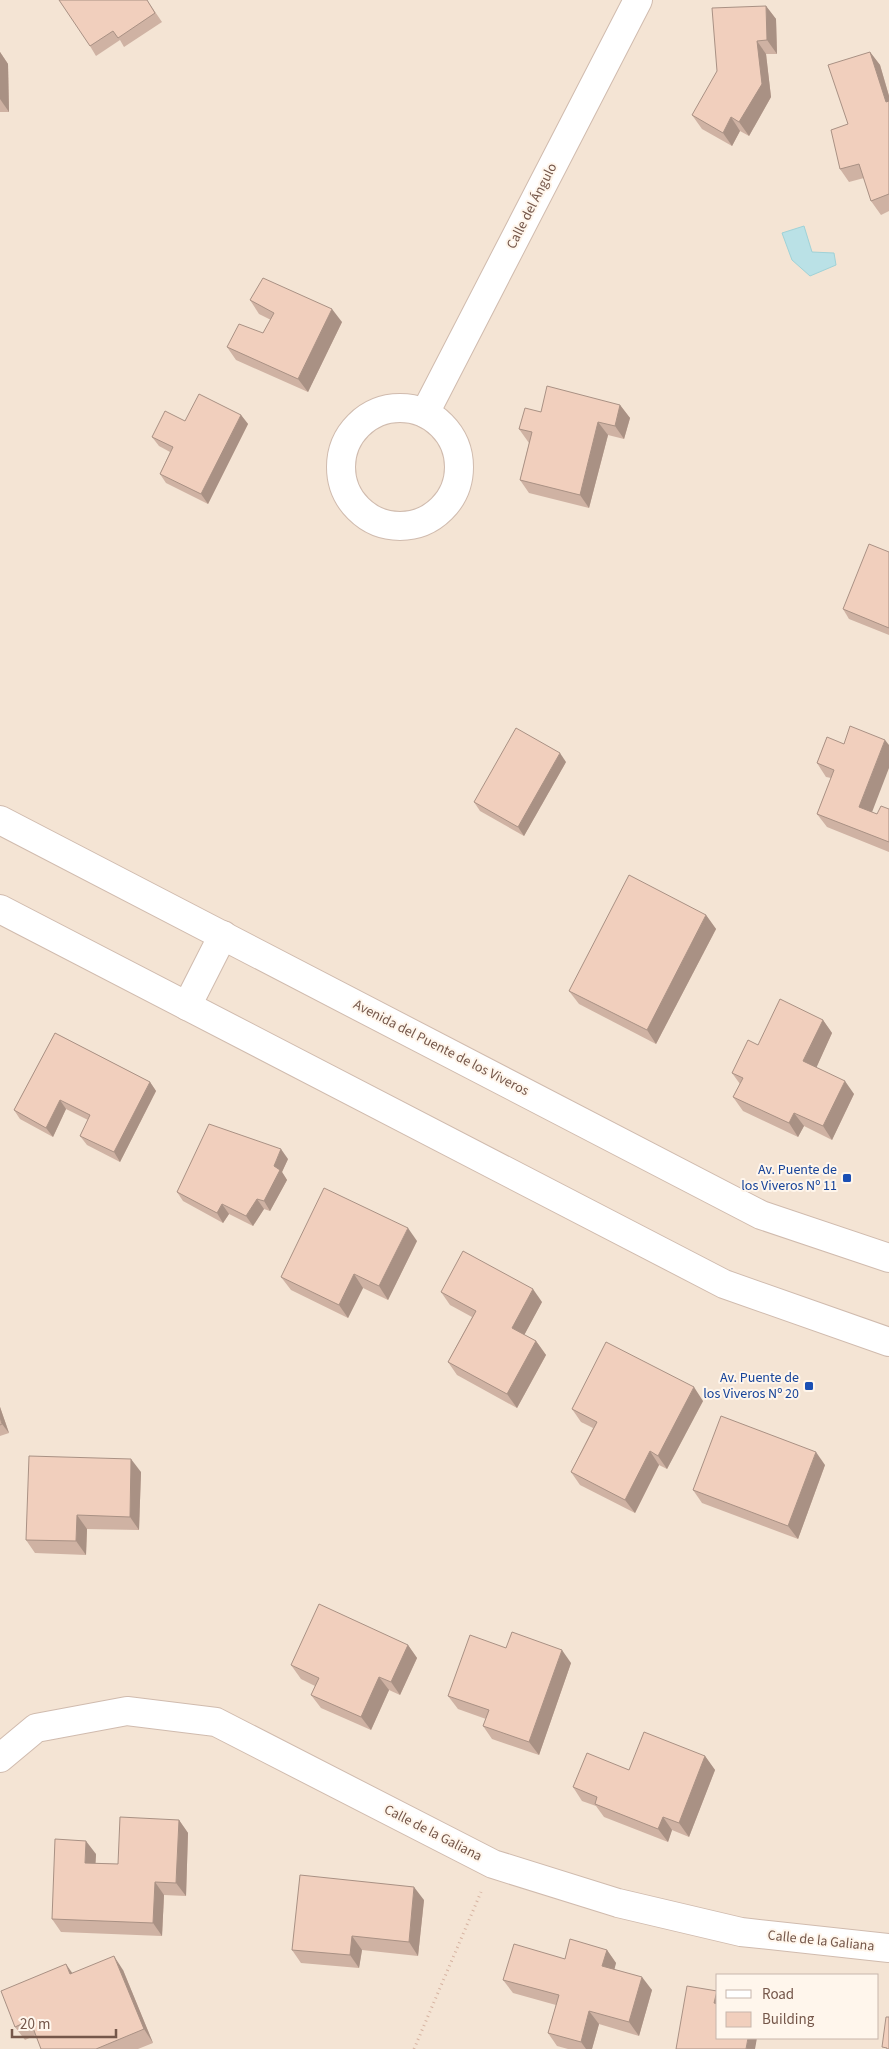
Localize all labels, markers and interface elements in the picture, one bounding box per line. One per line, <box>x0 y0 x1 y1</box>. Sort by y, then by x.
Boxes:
street label: Calle del Ángulo <box>502 160 562 252</box>
street label: Avenida del Puente de los Viveros <box>350 995 532 1101</box>
place label: Av. Puente de los Viveros Nº 11 <box>741 1160 837 1196</box>
marker: Av. Puente de los Viveros Nº 11 <box>841 1172 853 1184</box>
place label: Av. Puente de los Viveros Nº 20 <box>703 1368 799 1404</box>
marker: Av. Puente de los Viveros Nº 20 <box>803 1380 815 1392</box>
street label: Calle de la Galiana <box>381 1800 485 1866</box>
street label: Calle de la Galiana <box>767 1925 875 1957</box>
legend <box>716 1974 879 2039</box>
text: Road <box>762 1984 794 2005</box>
scale bar <box>12 2006 116 2038</box>
text: Building <box>762 2009 815 2030</box>
text: 20 m <box>20 2014 50 2035</box>

